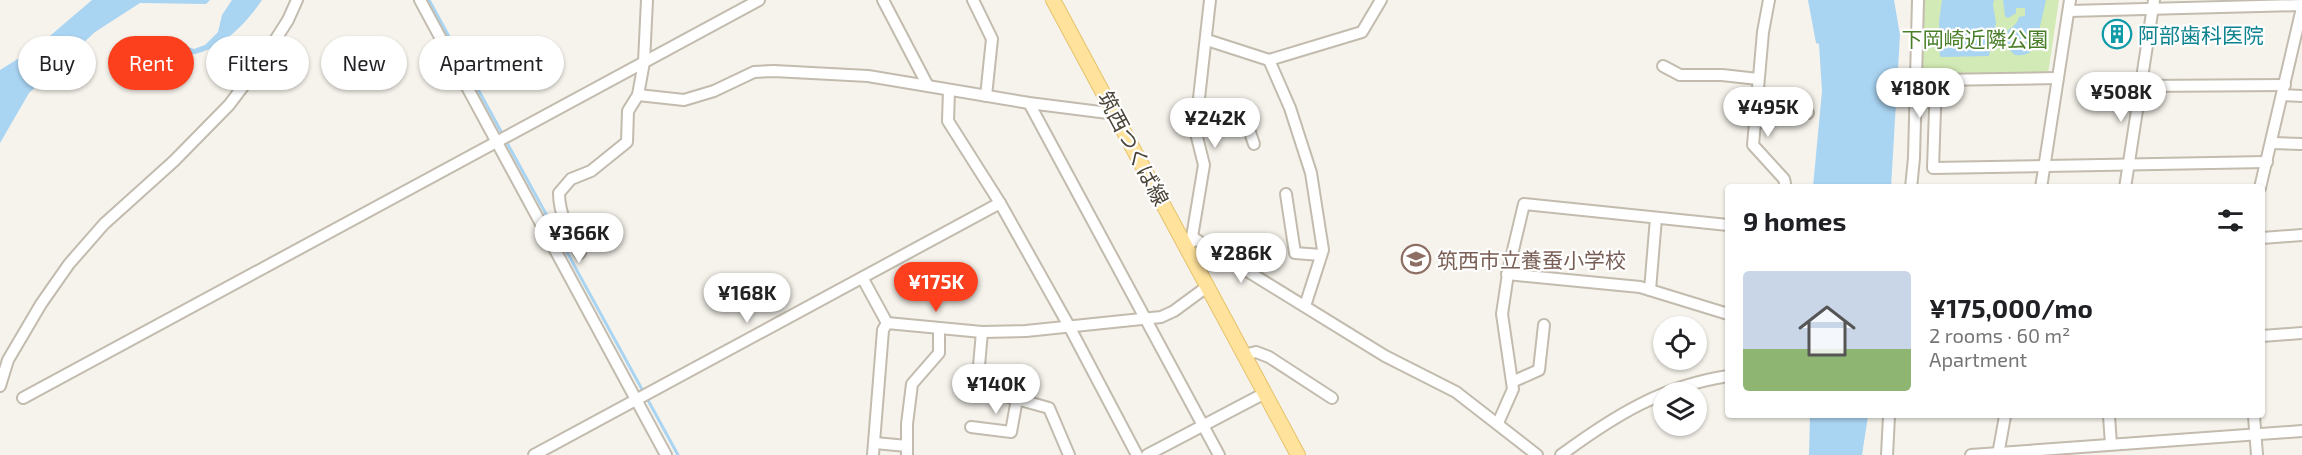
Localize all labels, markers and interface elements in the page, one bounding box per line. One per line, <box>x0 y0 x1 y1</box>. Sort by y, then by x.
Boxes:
building icon: 阿部歯科医院 <box>2101 18 2133 50</box>
place label: 阿部歯科医院 <box>2138 22 2264 47</box>
park label: 下岡崎近隣公園 <box>1902 26 2049 51</box>
chip: Buy <box>18 36 96 90</box>
chip: Rent <box>108 36 194 90</box>
chip: Filters <box>206 36 309 90</box>
chip: New <box>321 36 407 90</box>
chip: Apartment <box>419 36 564 90</box>
pin: ¥180K <box>1878 68 1962 119</box>
pin: ¥508K <box>2079 72 2163 123</box>
text: ¥180K <box>1890 75 1950 99</box>
text: ¥508K <box>2090 79 2152 103</box>
street label: 筑西つくば線 <box>1093 87 1175 209</box>
pin: ¥495K <box>1726 87 1810 138</box>
text: ¥495K <box>1737 94 1799 118</box>
pin: ¥242K <box>1173 98 1257 149</box>
text: ¥242K <box>1184 105 1246 129</box>
icon: filters <box>2214 204 2247 237</box>
text: 9 homes <box>1743 205 1846 236</box>
pin: ¥366K <box>537 213 621 264</box>
text: ¥366K <box>549 220 609 244</box>
pin: ¥286K <box>1199 233 1283 284</box>
text: ¥286K <box>1210 240 1272 264</box>
school or university icon: 筑西市立養蚕小学校 <box>1400 243 1432 275</box>
place label: 筑西市立養蚕小学校 <box>1437 247 1626 272</box>
pin: ¥175K <box>894 262 978 313</box>
text: ¥175K <box>908 269 964 293</box>
pin: ¥168K <box>705 273 789 324</box>
text: ¥168K <box>718 280 776 304</box>
text: ¥175,000/mo <box>1929 292 2093 323</box>
icon: home <box>1791 295 1863 367</box>
map controls <box>1653 316 1707 436</box>
button: locate <box>1653 316 1707 370</box>
text: 2 rooms · 60 m² <box>1929 323 2070 347</box>
text: Apartment <box>1929 347 2027 371</box>
pin: ¥140K <box>954 364 1038 415</box>
text: ¥140K <box>966 371 1026 395</box>
button: layers <box>1653 382 1707 436</box>

